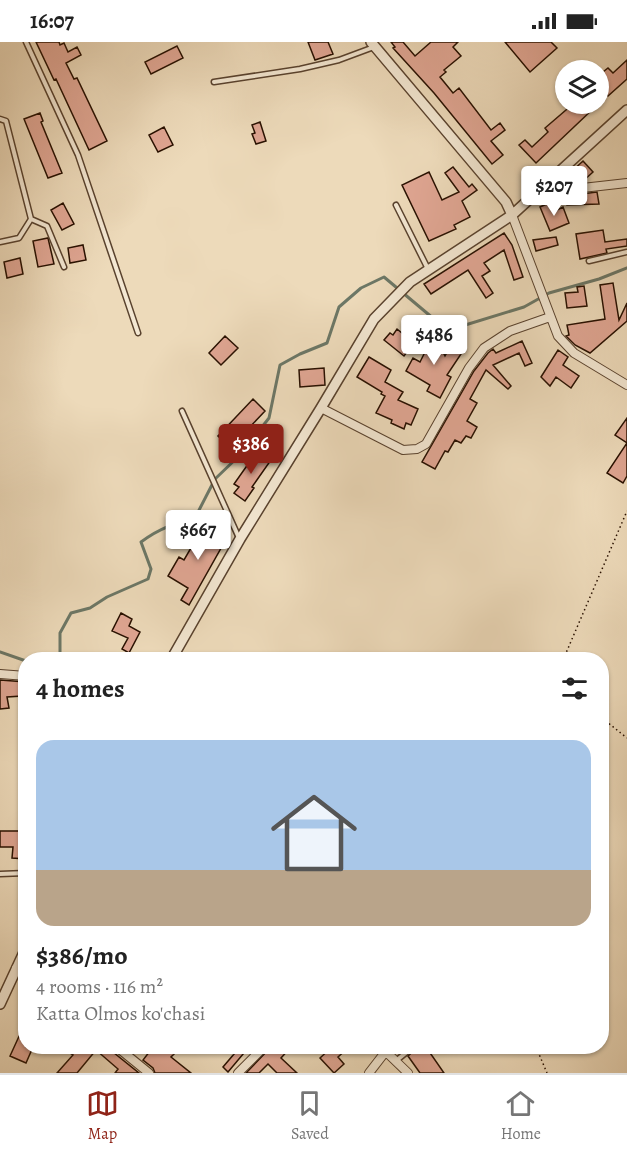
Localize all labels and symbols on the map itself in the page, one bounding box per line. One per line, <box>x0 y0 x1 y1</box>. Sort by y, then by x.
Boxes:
pin: $207 <box>518 166 590 217</box>
pin: $486 <box>398 315 470 366</box>
pin: $386 <box>215 424 287 475</box>
pin: $667 <box>162 510 234 561</box>

